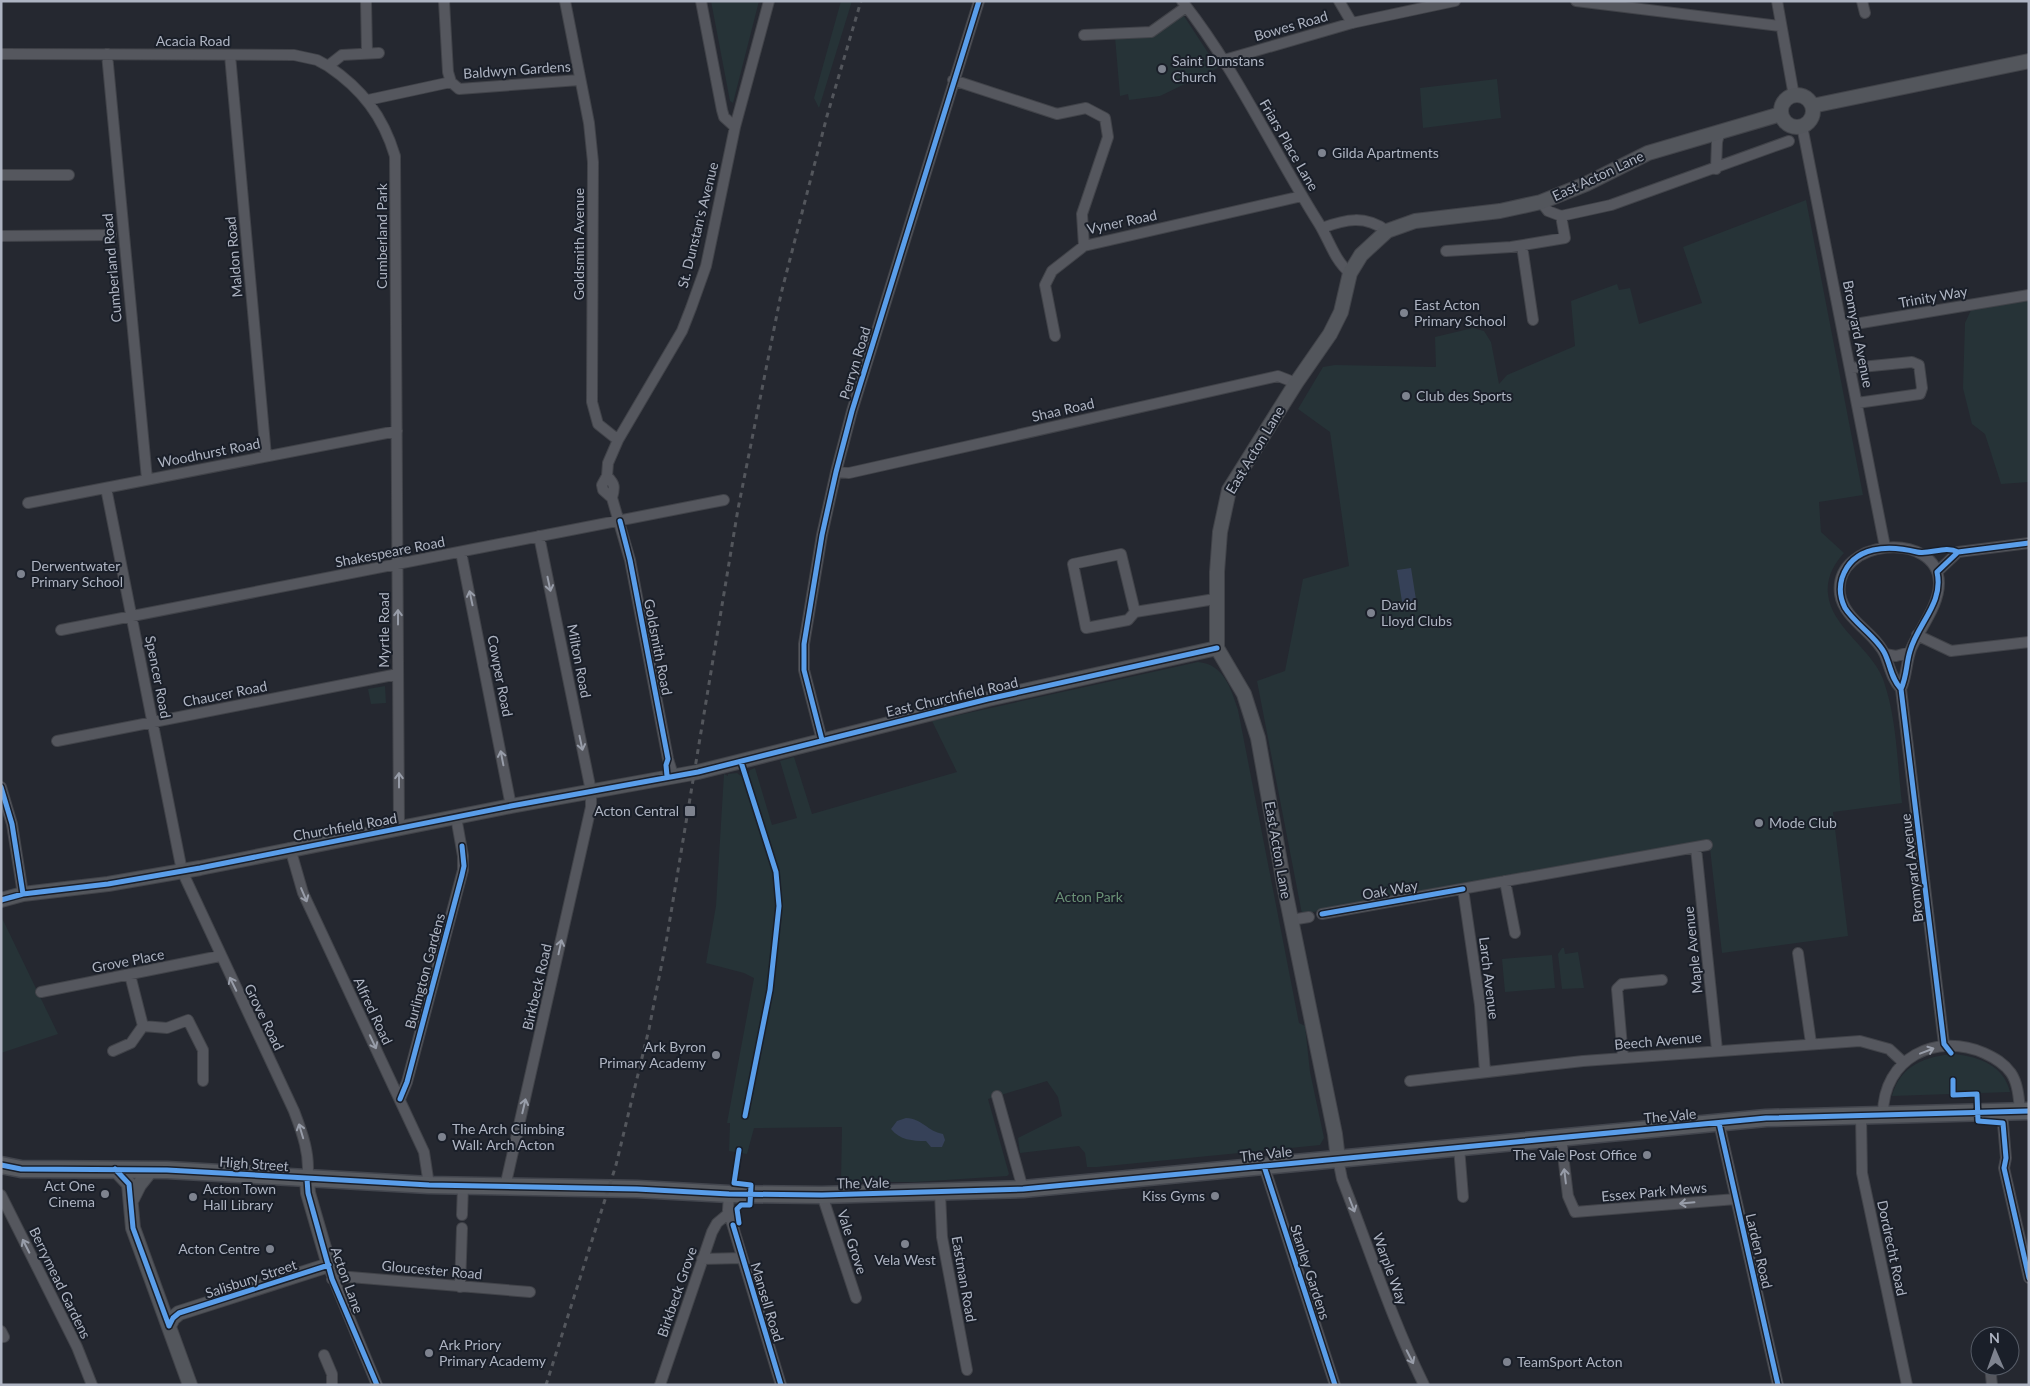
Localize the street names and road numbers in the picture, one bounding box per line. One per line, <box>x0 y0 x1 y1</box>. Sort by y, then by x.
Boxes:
street label: Bowes Road <box>1252 7 1330 44</box>
street label: Acacia Road <box>156 32 230 49</box>
street label: Baldwyn Gardens <box>463 57 571 82</box>
street label: Friars Place Lane <box>1256 96 1323 194</box>
street label: East Acton Lane <box>1549 147 1646 204</box>
street label: St. Dunstan's Avenue <box>674 160 721 290</box>
street label: Cumberland Park <box>373 182 390 289</box>
street label: Goldsmith Avenue <box>570 188 587 300</box>
street label: Vyner Road <box>1085 206 1158 237</box>
street label: Cumberland Road <box>98 213 125 323</box>
street label: Maldon Road <box>221 216 246 298</box>
street label: Bromyard Avenue <box>1840 279 1877 389</box>
street label: Trinity Way <box>1897 282 1969 311</box>
street label: Perryn Road <box>835 324 874 401</box>
street label: Shaa Road <box>1030 394 1096 425</box>
street label: East Acton Lane <box>1222 403 1287 496</box>
street label: Woodhurst Road <box>156 434 261 471</box>
street label: Shakespeare Road <box>334 533 446 570</box>
street label: Myrtle Road <box>375 592 392 668</box>
street label: Goldsmith Road <box>641 597 676 696</box>
street label: Milton Road <box>564 623 595 699</box>
street label: Spencer Road <box>142 634 175 720</box>
street label: Cowper Road <box>484 634 517 718</box>
street label: East Churchfield Road <box>884 673 1020 720</box>
street label: Chaucer Road <box>181 677 268 710</box>
street label: East Acton Lane <box>1262 800 1295 900</box>
street label: Churchfield Road <box>292 809 398 844</box>
street label: Bromyard Avenue <box>1896 813 1927 923</box>
street label: Oak Way <box>1361 876 1420 903</box>
street label: Maple Avenue <box>1679 906 1706 995</box>
street label: Burlington Gardens <box>401 911 448 1031</box>
street label: Larch Avenue <box>1476 936 1503 1020</box>
street label: Birkbeck Road <box>518 942 555 1032</box>
street label: Grove Place <box>90 945 165 976</box>
street label: Alfred Road <box>350 974 396 1047</box>
street label: Grove Road <box>241 981 288 1053</box>
street label: Beech Avenue <box>1614 1028 1702 1053</box>
street label: The Vale <box>1643 1105 1697 1126</box>
street label: The Vale <box>1239 1142 1293 1165</box>
street label: High Street <box>219 1153 289 1174</box>
street label: The Vale <box>837 1174 889 1191</box>
street label: Essex Park Mews <box>1600 1178 1707 1205</box>
street label: Dordrecht Road <box>1874 1198 1911 1297</box>
street label: Vale Grove <box>834 1207 871 1276</box>
street label: Larden Road <box>1743 1212 1776 1290</box>
street label: Stanley Gardens <box>1287 1222 1334 1322</box>
street label: Berrymead Gardens <box>26 1224 95 1341</box>
street label: Warple Way <box>1370 1230 1412 1308</box>
street label: Eastman Road <box>949 1235 980 1323</box>
street label: Acton Lane <box>328 1244 367 1315</box>
street label: Birkbeck Grove <box>653 1245 700 1339</box>
street label: Salisbury Street <box>203 1256 299 1301</box>
street label: Gloucester Road <box>381 1257 483 1282</box>
street label: Mansell Road <box>747 1260 788 1344</box>

